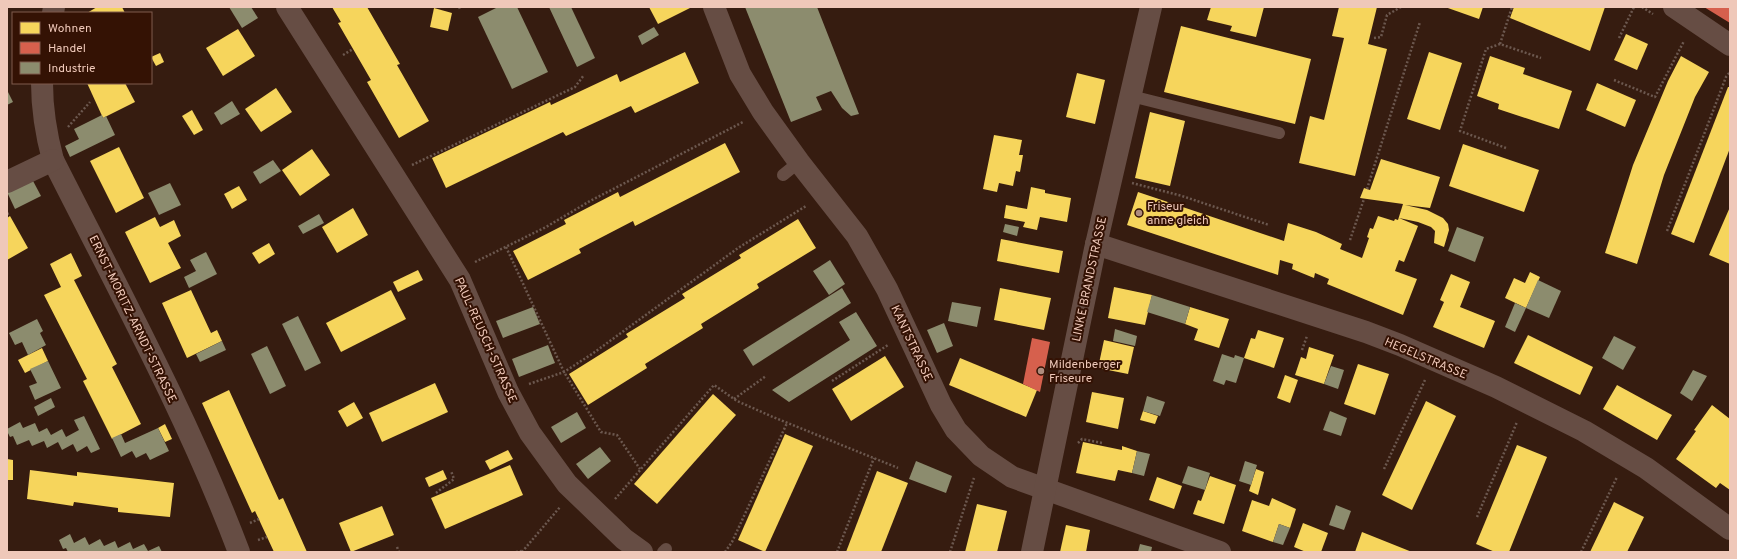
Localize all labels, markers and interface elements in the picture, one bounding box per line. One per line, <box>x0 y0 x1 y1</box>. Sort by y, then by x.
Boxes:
legend <box>12 12 152 84</box>
text: Wohnen <box>48 21 92 37</box>
text: Handel <box>48 41 86 57</box>
text: Industrie <box>48 61 96 77</box>
place label: Friseur anne gleich <box>1147 199 1209 229</box>
marker: Friseur anne gleich <box>1134 208 1144 218</box>
street label: LINKE BRANDSTRASSE <box>1069 215 1111 343</box>
street label: ERNST-MORITZ-ARNDT-STRASSE <box>84 233 180 406</box>
street label: PAUL-REUSCH-STRASSE <box>450 275 520 406</box>
street label: KANTSTRASSE <box>886 303 936 384</box>
street label: HEGELSTRASSE <box>1382 334 1469 384</box>
place label: Mildenberger Friseure <box>1049 357 1121 387</box>
marker: Mildenberger Friseure <box>1036 366 1046 376</box>

